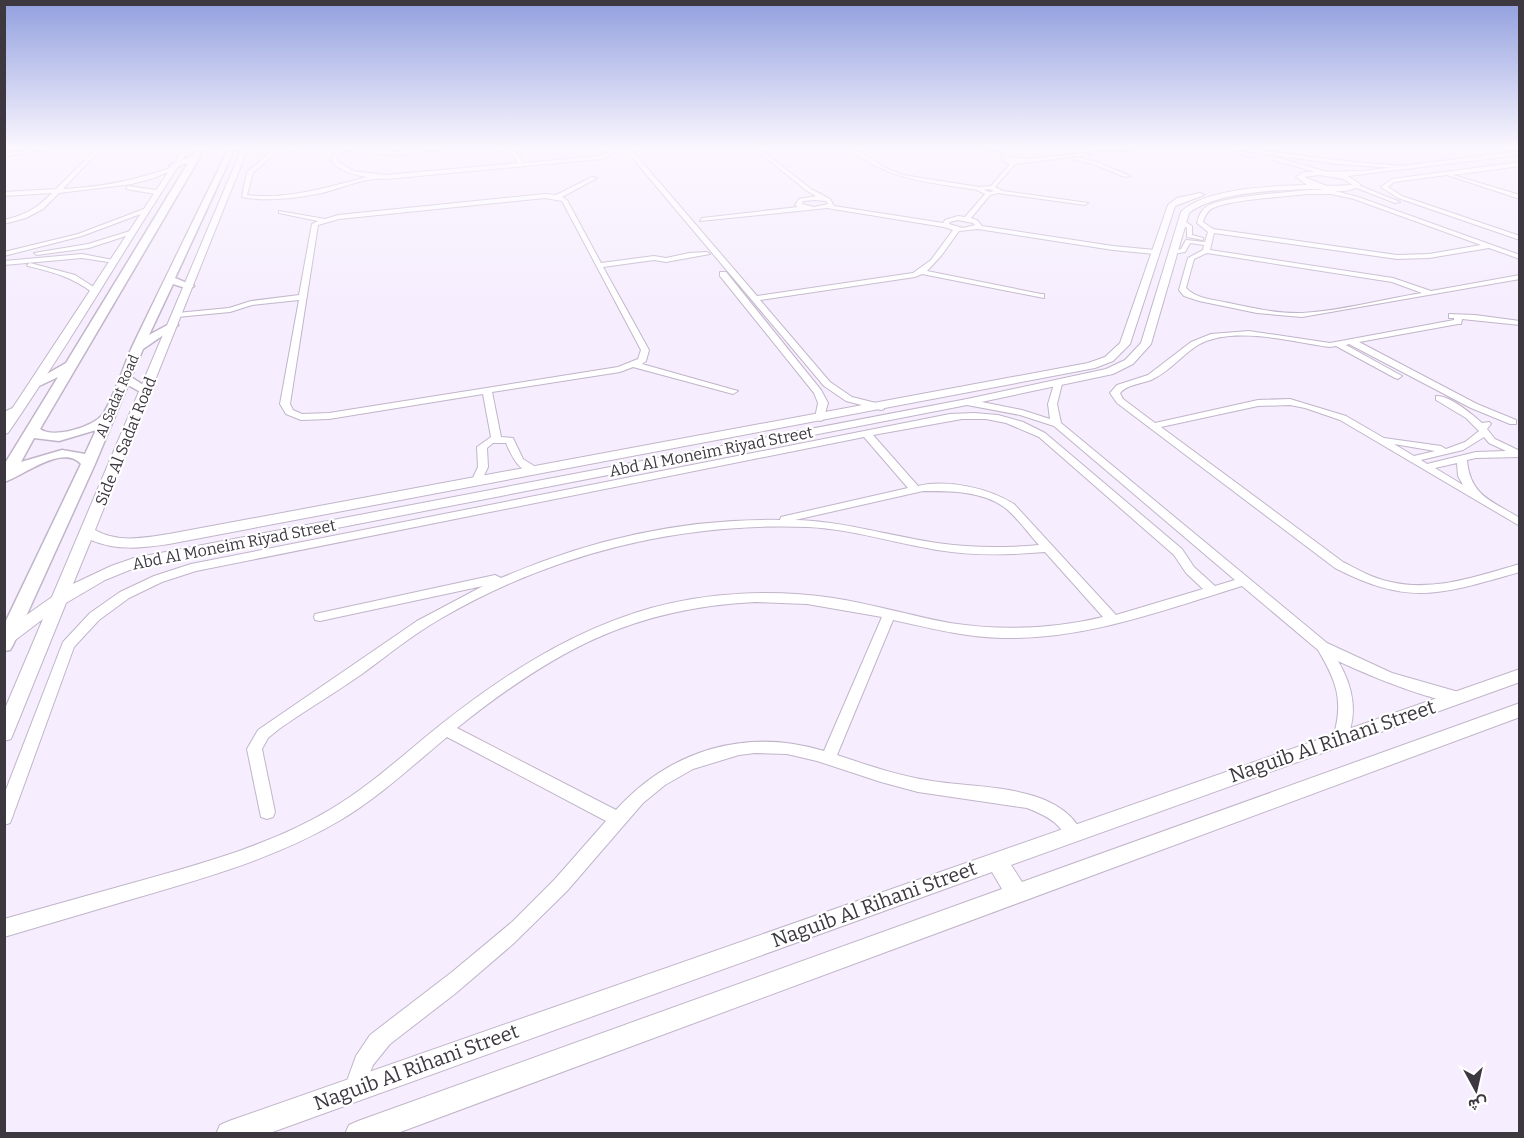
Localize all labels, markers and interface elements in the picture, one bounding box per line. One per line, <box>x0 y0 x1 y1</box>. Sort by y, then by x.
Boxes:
street label: Al Sadat Road <box>92 352 143 440</box>
street label: Side Al Sadat Road <box>91 374 160 508</box>
street label: Abd Al Moneim Riyad Street <box>608 422 815 481</box>
street label: Abd Al Moneim Riyad Street <box>131 515 338 574</box>
street label: Naguib Al Rihani Street <box>1226 694 1438 788</box>
street label: Naguib Al Rihani Street <box>768 856 980 952</box>
street label: Naguib Al Rihani Street <box>310 1019 522 1115</box>
north arrow <box>1446 1060 1506 1120</box>
text: ش <box>1467 1094 1489 1115</box>

